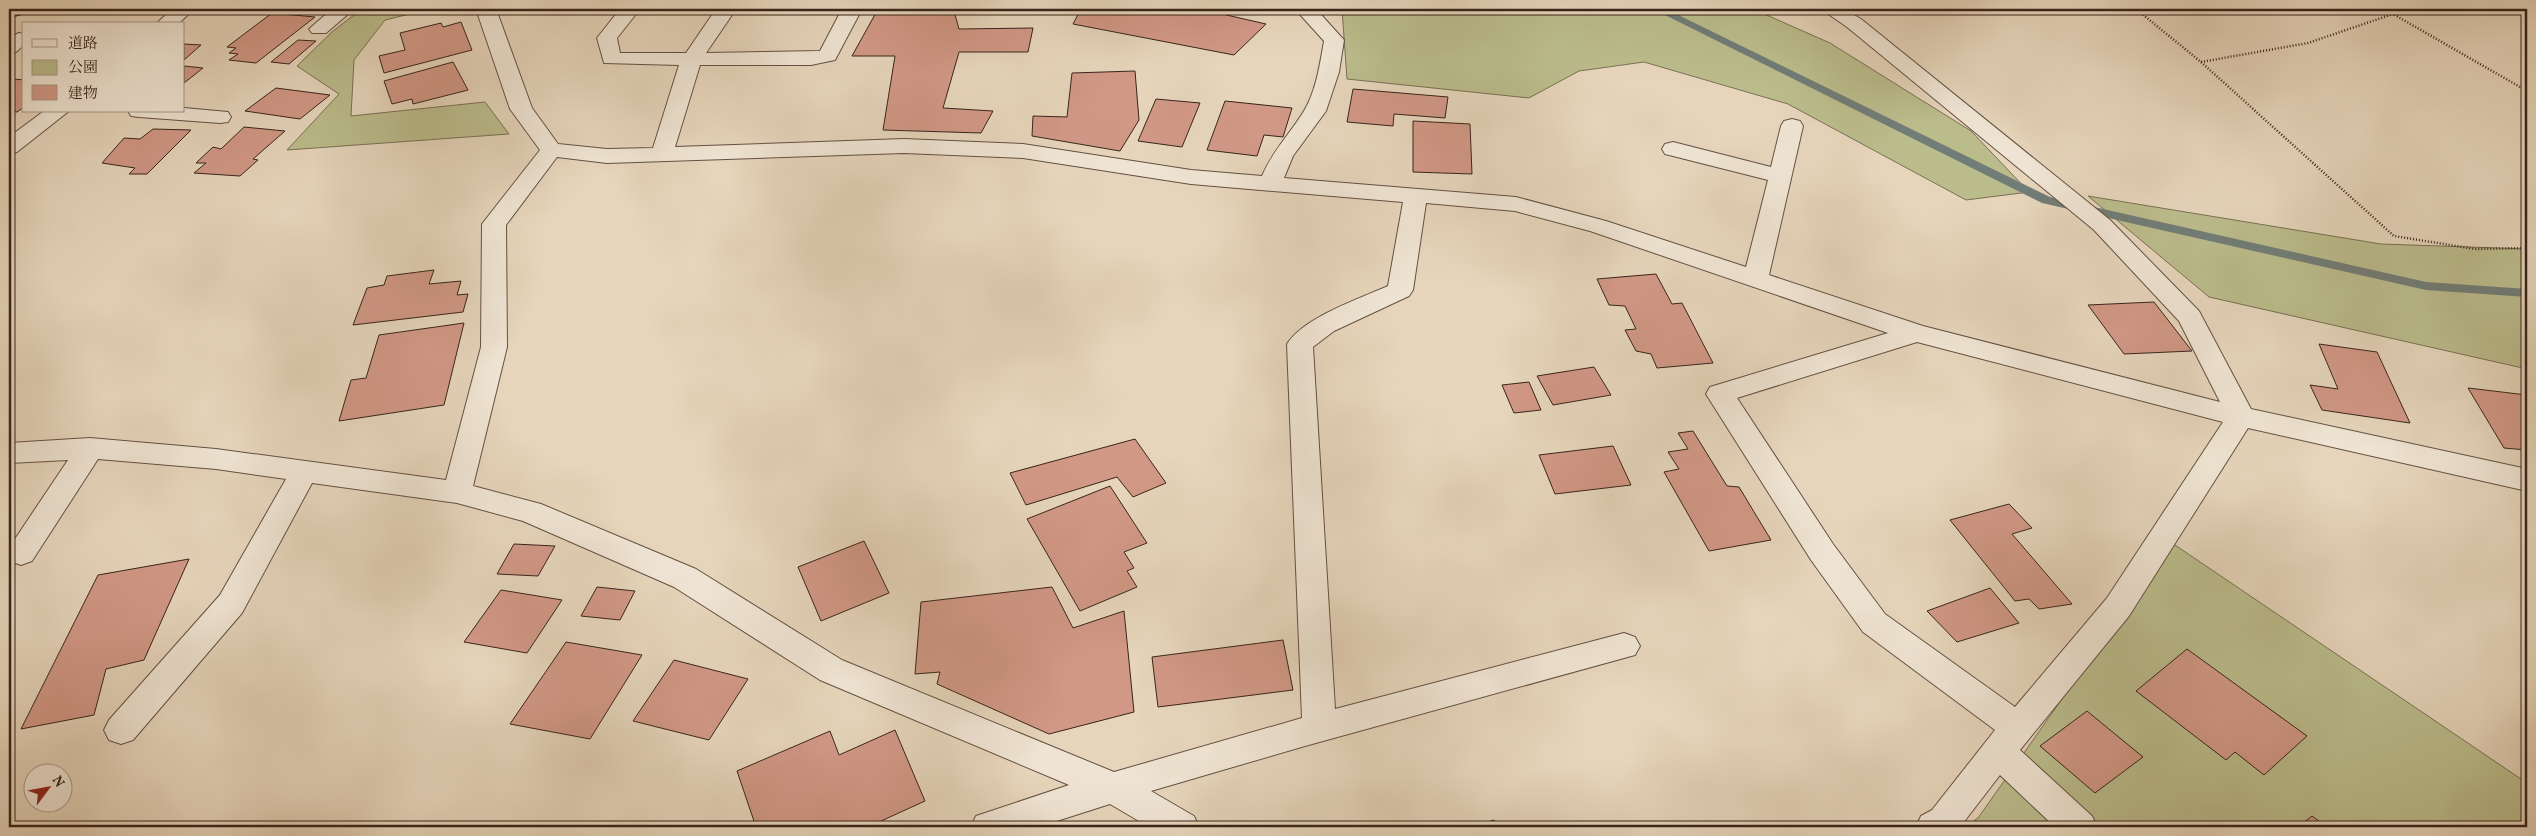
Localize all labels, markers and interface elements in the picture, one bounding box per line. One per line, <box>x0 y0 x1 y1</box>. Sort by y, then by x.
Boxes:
legend <box>22 22 185 112</box>
text: 道路 <box>68 34 98 55</box>
text: 公園 <box>68 58 98 79</box>
text: 建物 <box>68 84 98 105</box>
north arrow <box>22 764 72 814</box>
text: N <box>47 773 69 791</box>

